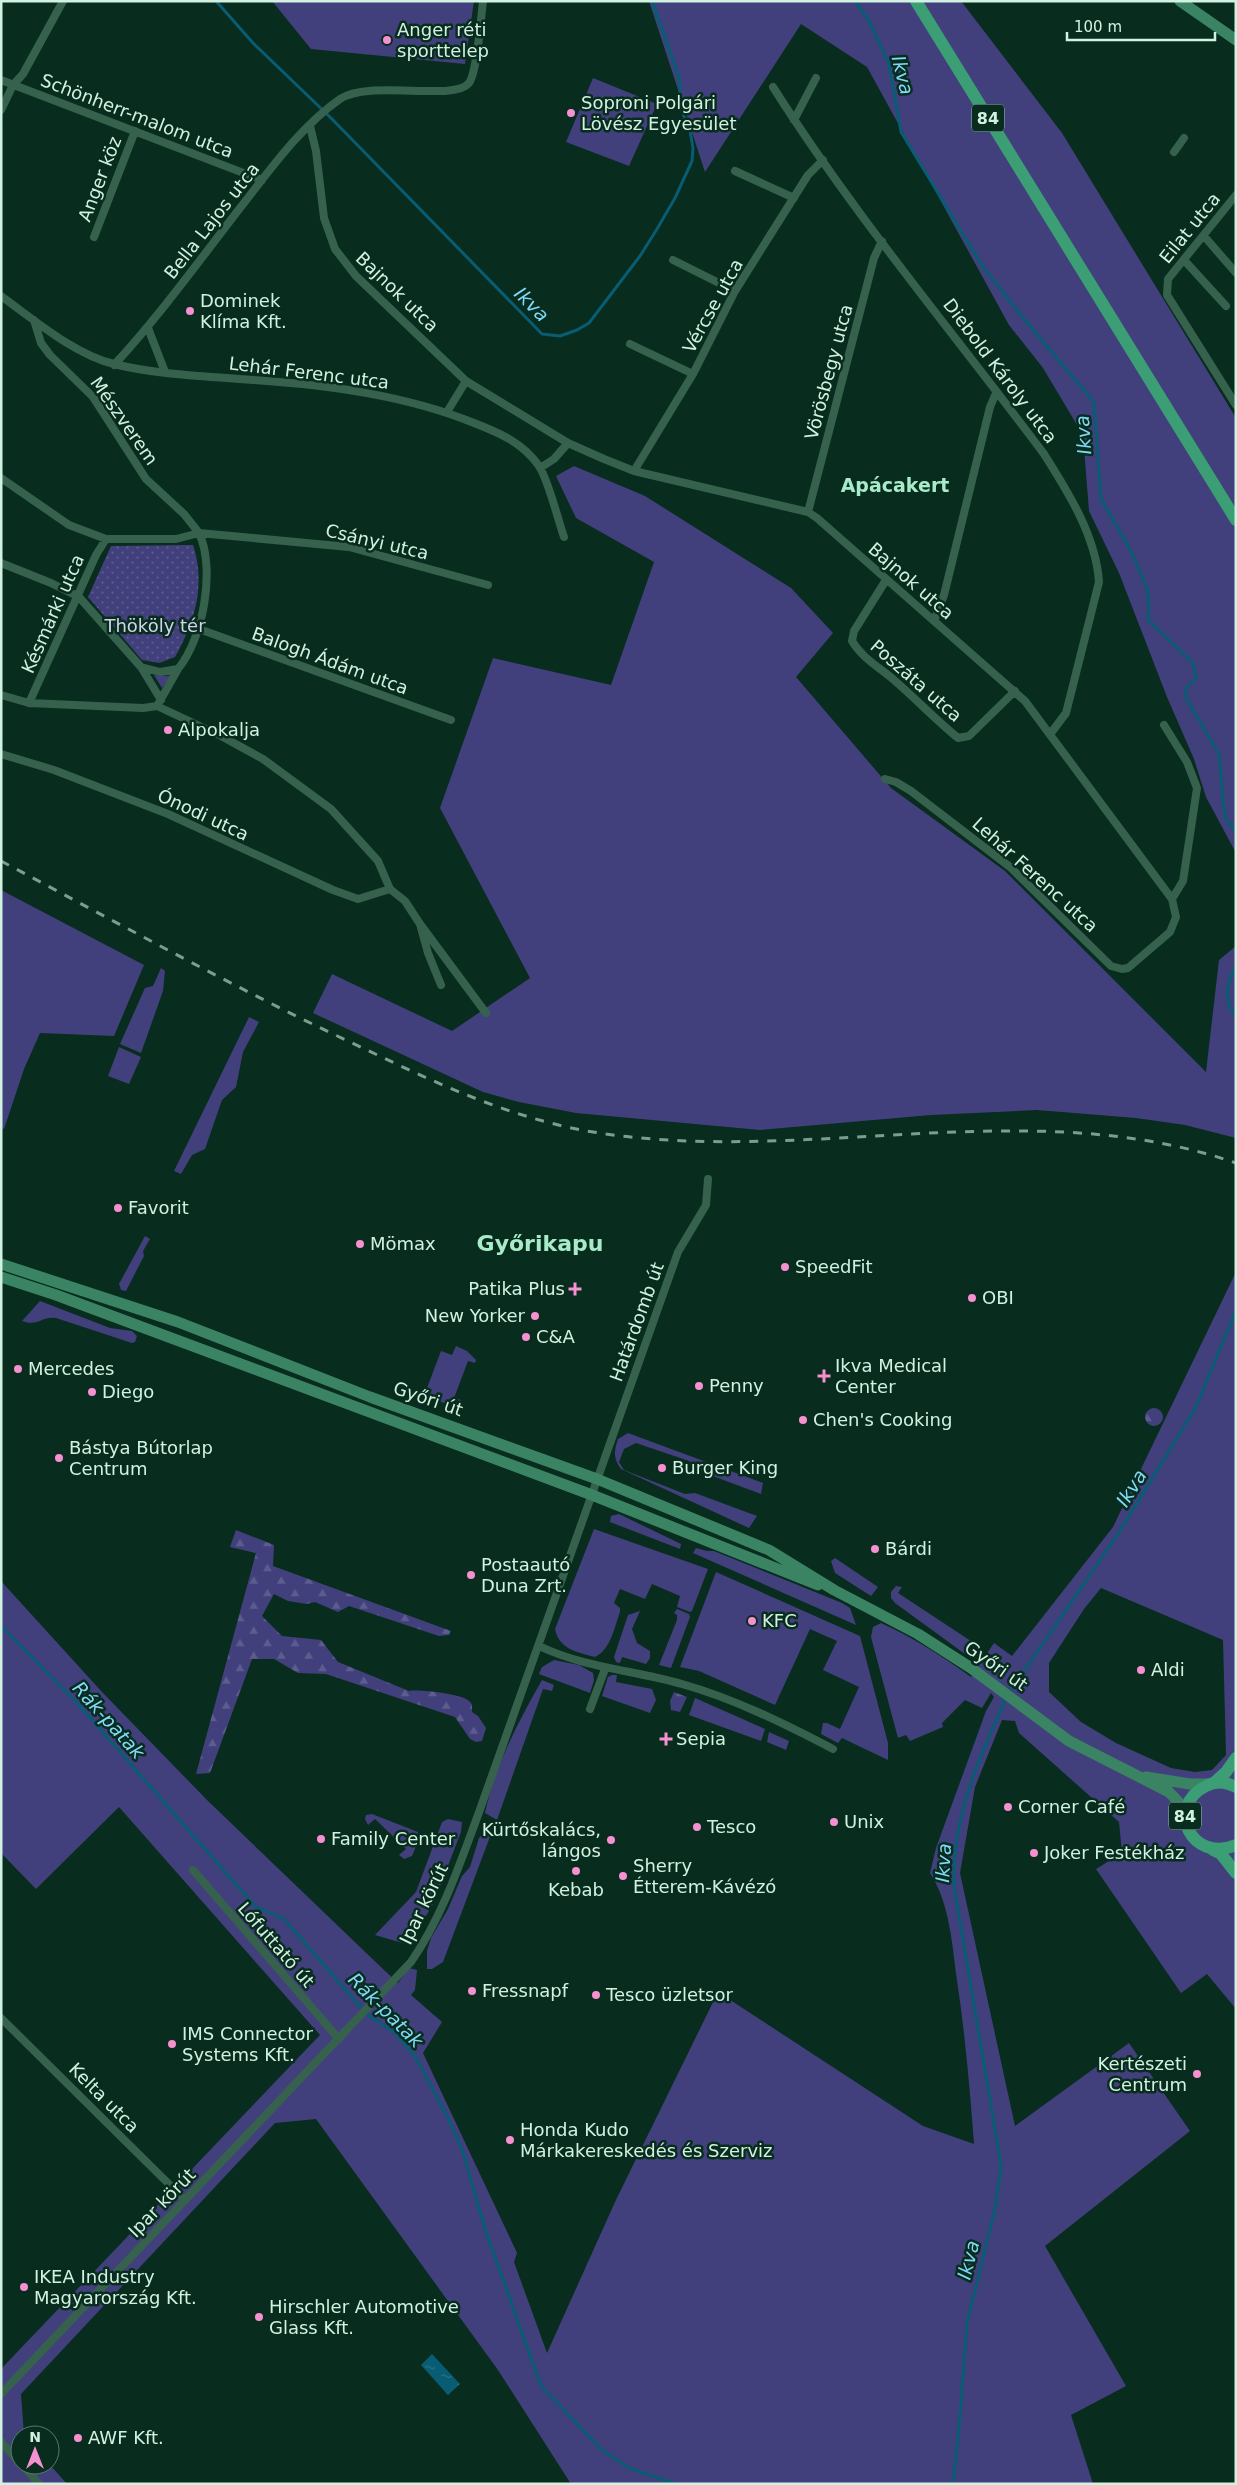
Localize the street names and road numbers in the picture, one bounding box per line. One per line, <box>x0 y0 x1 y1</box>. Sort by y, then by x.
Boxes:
street label: Schönherr-malom utca <box>38 69 236 162</box>
road number: 84 <box>972 105 1004 132</box>
street label: Anger köz <box>74 133 125 224</box>
street label: Bella Lajos utca <box>160 158 264 283</box>
street label: Eilat utca <box>1155 188 1224 267</box>
street label: Bajnok utca <box>352 247 443 336</box>
street label: Vércse utca <box>678 255 747 357</box>
street label: Diebold Károly utca <box>939 294 1062 447</box>
street label: Vörösbegy utca <box>800 302 857 442</box>
street label: Lehár Ferenc utca <box>228 352 390 393</box>
street label: Mészverem <box>86 373 162 469</box>
street label: Csányi utca <box>324 519 431 564</box>
street label: Bajnok utca <box>864 538 958 623</box>
street label: Késmárki utca <box>17 551 88 676</box>
street label: Balogh Ádám utca <box>249 622 411 699</box>
street label: Poszáta utca <box>866 635 966 726</box>
street label: Ónodi utca <box>154 784 252 845</box>
street label: Lehár Ferenc utca <box>968 813 1102 936</box>
street label: Határdomb út <box>605 1259 668 1384</box>
street label: Győri út <box>391 1377 466 1420</box>
street label: Győri út <box>961 1636 1032 1695</box>
road number: 84 <box>1169 1802 1201 1830</box>
street label: Ipar körút <box>395 1860 452 1948</box>
street label: Lófuttató út <box>234 1898 319 1992</box>
street label: Kelta utca <box>65 2058 144 2137</box>
street label: Ipar körút <box>124 2164 200 2241</box>

